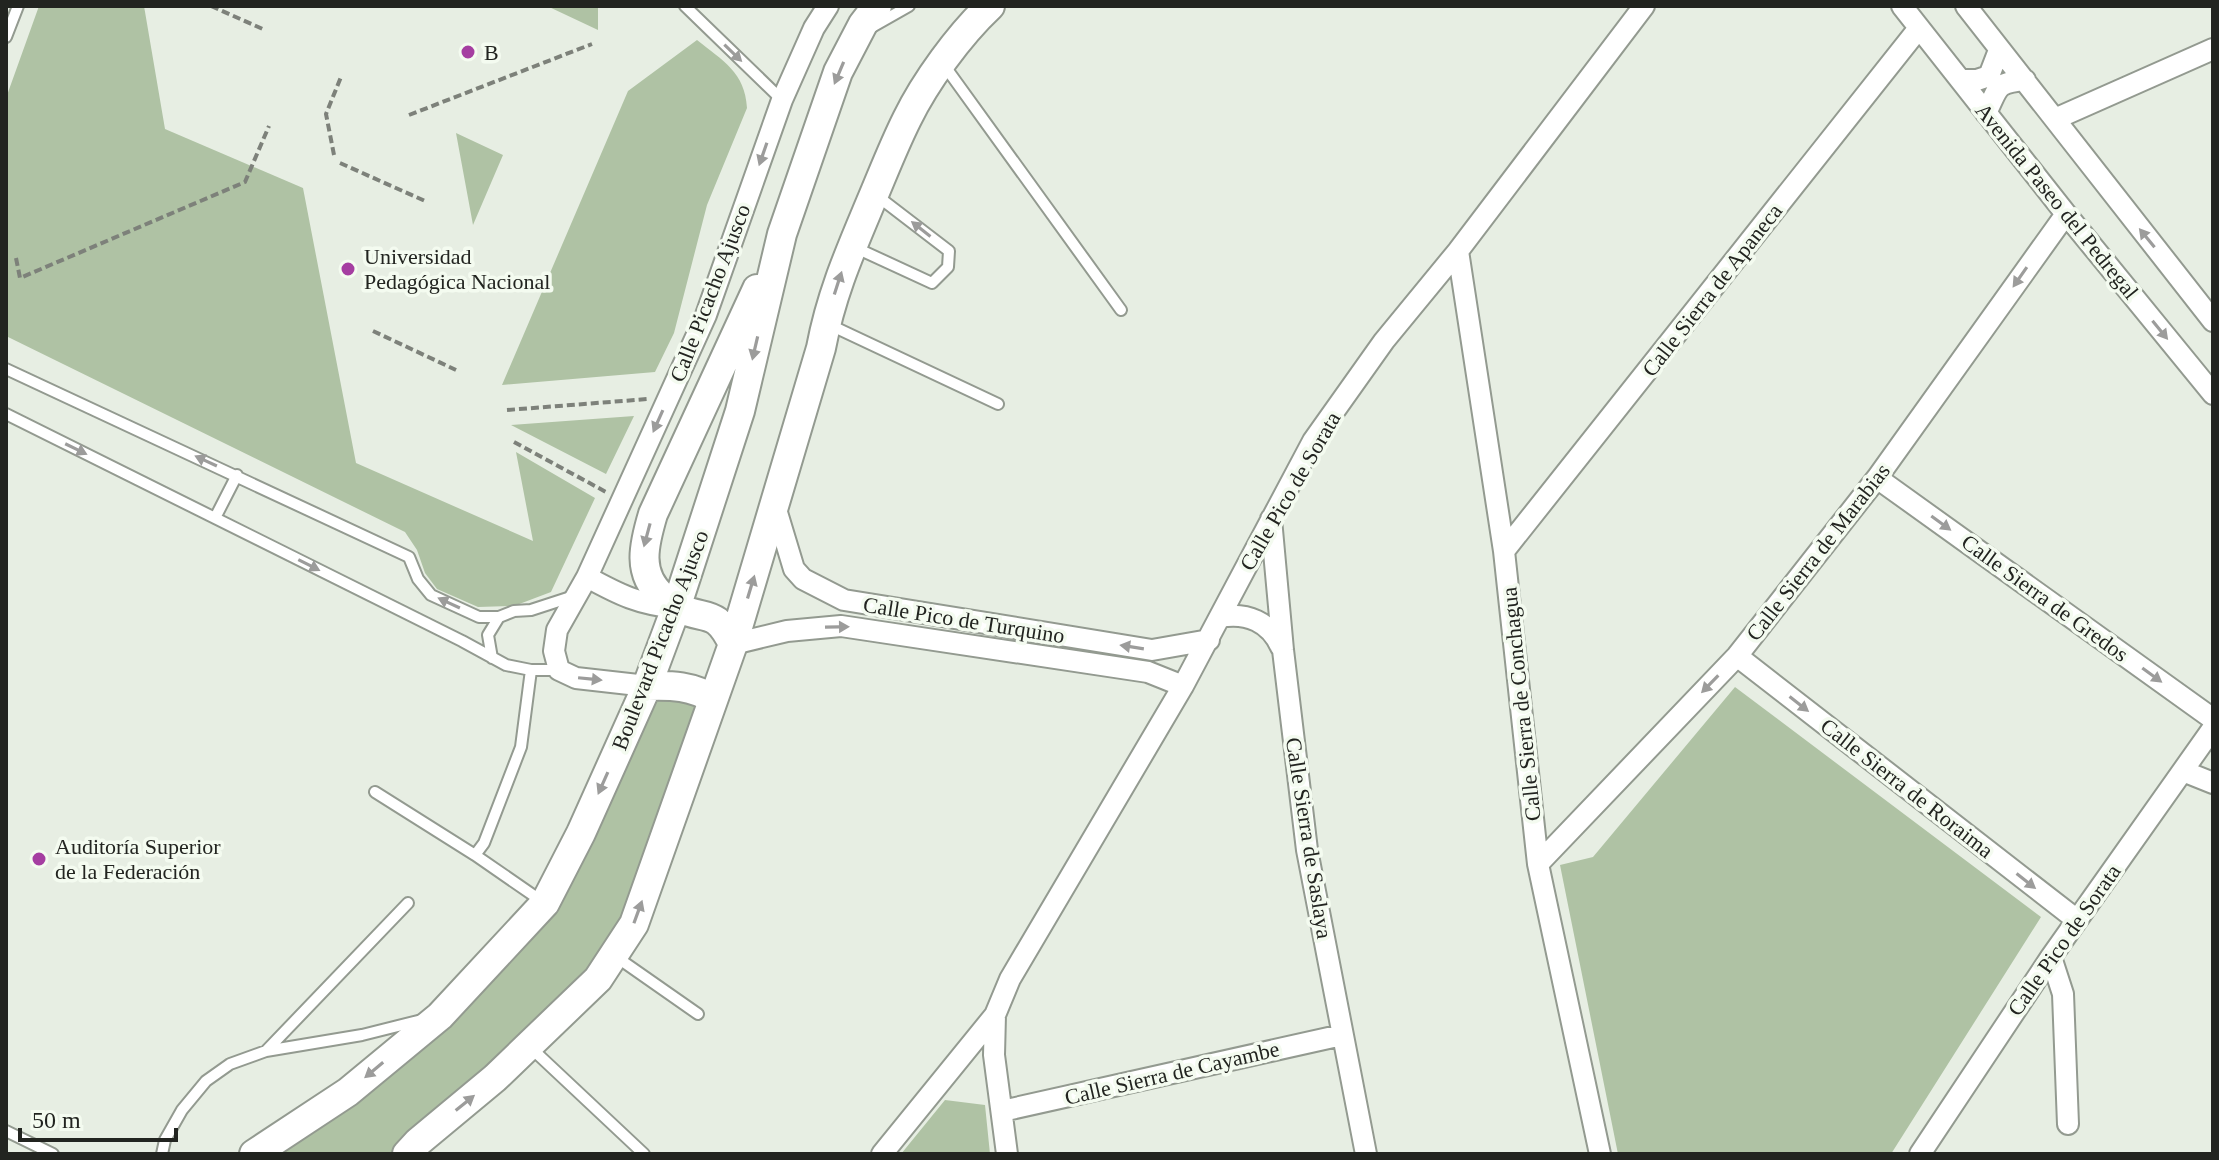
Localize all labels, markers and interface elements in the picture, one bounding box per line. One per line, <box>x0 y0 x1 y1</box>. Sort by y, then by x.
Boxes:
place label: B <box>484 40 499 65</box>
marker: B <box>459 43 477 61</box>
one-way arrow <box>723 43 742 62</box>
one-way arrow <box>832 62 845 85</box>
street label: Avenida Paseo del Pedregal <box>1970 98 2144 304</box>
one-way arrow <box>756 142 768 166</box>
street label: Calle Sierra de Apaneca <box>1637 199 1787 381</box>
street label: Calle Picacho Ajusco <box>665 201 755 385</box>
one-way arrow <box>911 221 931 238</box>
one-way arrow <box>2139 228 2156 248</box>
place label: Universidad Pedagógica Nacional <box>364 244 550 294</box>
marker: Universidad Pedagógica Nacional <box>339 260 357 278</box>
one-way arrow <box>2013 267 2028 288</box>
one-way arrow <box>832 271 844 295</box>
one-way arrow <box>2151 319 2168 339</box>
one-way arrow <box>748 336 761 361</box>
street label: Calle Pico de Sorata <box>1234 407 1346 575</box>
one-way arrow <box>651 410 664 433</box>
one-way arrow <box>64 442 87 456</box>
one-way arrow <box>194 454 218 468</box>
street label: Calle Sierra de Marabias <box>1741 458 1895 646</box>
one-way arrow <box>1930 515 1951 531</box>
one-way arrow <box>641 522 653 547</box>
street label: Boulevard Picacho Ajusco <box>607 527 713 753</box>
street label: Calle Sierra de Gredos <box>1957 529 2133 667</box>
one-way arrow <box>297 558 320 572</box>
one-way arrow <box>745 574 758 598</box>
street label: Calle Sierra de Conchagua <box>1496 586 1546 822</box>
street label: Calle Pico de Turquino <box>862 592 1066 648</box>
one-way arrow <box>437 596 460 610</box>
one-way arrow <box>825 621 850 633</box>
one-way arrow <box>1119 640 1144 653</box>
one-way arrow <box>2141 667 2163 683</box>
one-way arrow <box>578 673 603 686</box>
one-way arrow <box>1702 674 1720 693</box>
one-way arrow <box>1789 695 1809 712</box>
street label: Calle Sierra de Roraima <box>1816 713 1998 863</box>
street label: Calle Sierra de Saslaya <box>1281 736 1337 941</box>
one-way arrow <box>597 772 610 795</box>
place label: Auditoría Superior de la Federación <box>55 834 221 884</box>
marker: Auditoría Superior de la Federación <box>30 850 48 868</box>
street label: Calle Pico de Sorata <box>2002 859 2126 1020</box>
one-way arrow <box>2016 872 2036 888</box>
one-way arrow <box>632 900 645 924</box>
street label: Calle Sierra de Cayambe <box>1062 1036 1282 1110</box>
one-way arrow <box>365 1061 385 1078</box>
scale bar <box>20 1092 176 1142</box>
one-way arrow <box>455 1095 475 1112</box>
text: 50 m <box>32 1107 81 1133</box>

